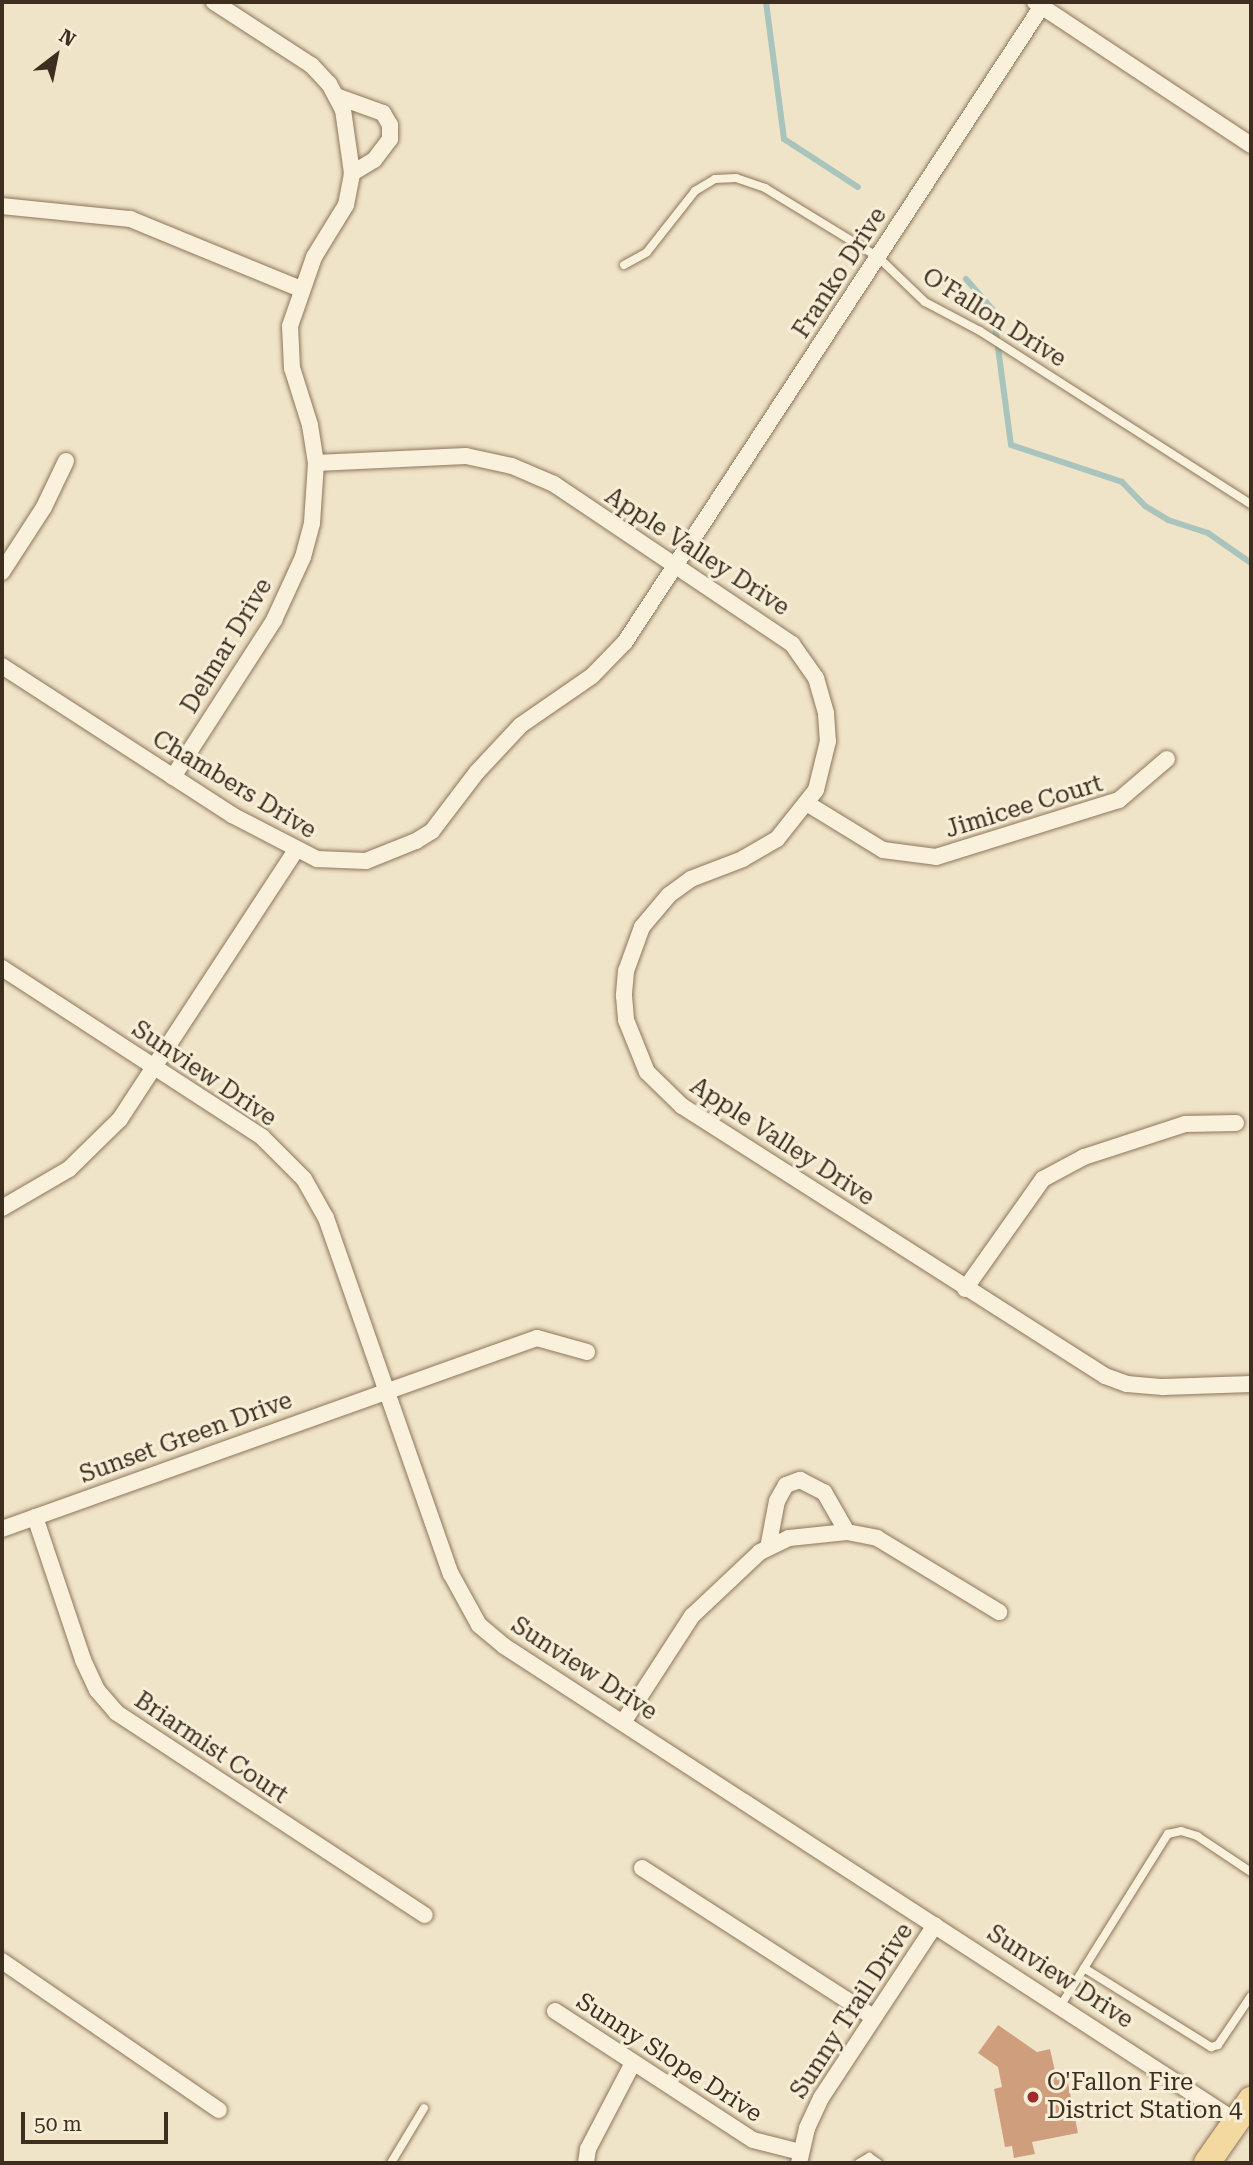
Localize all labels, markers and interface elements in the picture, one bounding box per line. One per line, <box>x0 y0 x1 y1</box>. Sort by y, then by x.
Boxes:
north arrow <box>21 21 91 91</box>
text: N <box>55 24 80 51</box>
street label: Franko Drive <box>787 202 893 344</box>
street label: O'Fallon Drive <box>917 262 1071 374</box>
street label: Apple Valley Drive <box>600 482 794 622</box>
street label: Delmar Drive <box>175 573 279 719</box>
street label: Chambers Drive <box>147 725 321 845</box>
street label: Jimicee Court <box>942 769 1106 845</box>
street label: Sunview Drive <box>126 1015 282 1133</box>
street label: Apple Valley Drive <box>685 1072 879 1212</box>
street label: Sunset Green Drive <box>76 1386 296 1490</box>
street label: Sunview Drive <box>506 1611 662 1727</box>
street label: Briarmist Court <box>129 1686 293 1810</box>
street label: Sunny Trail Drive <box>785 1918 919 2104</box>
street label: Sunview Drive <box>982 1919 1138 2035</box>
street label: Sunny Slope Drive <box>571 1987 767 2129</box>
place label: O'Fallon Fire District Station 4 <box>1047 2069 1242 2125</box>
marker: O'Fallon Fire District Station 4 <box>1025 2089 1041 2105</box>
scale bar <box>24 2098 172 2142</box>
text: 50 m <box>34 2112 82 2136</box>

